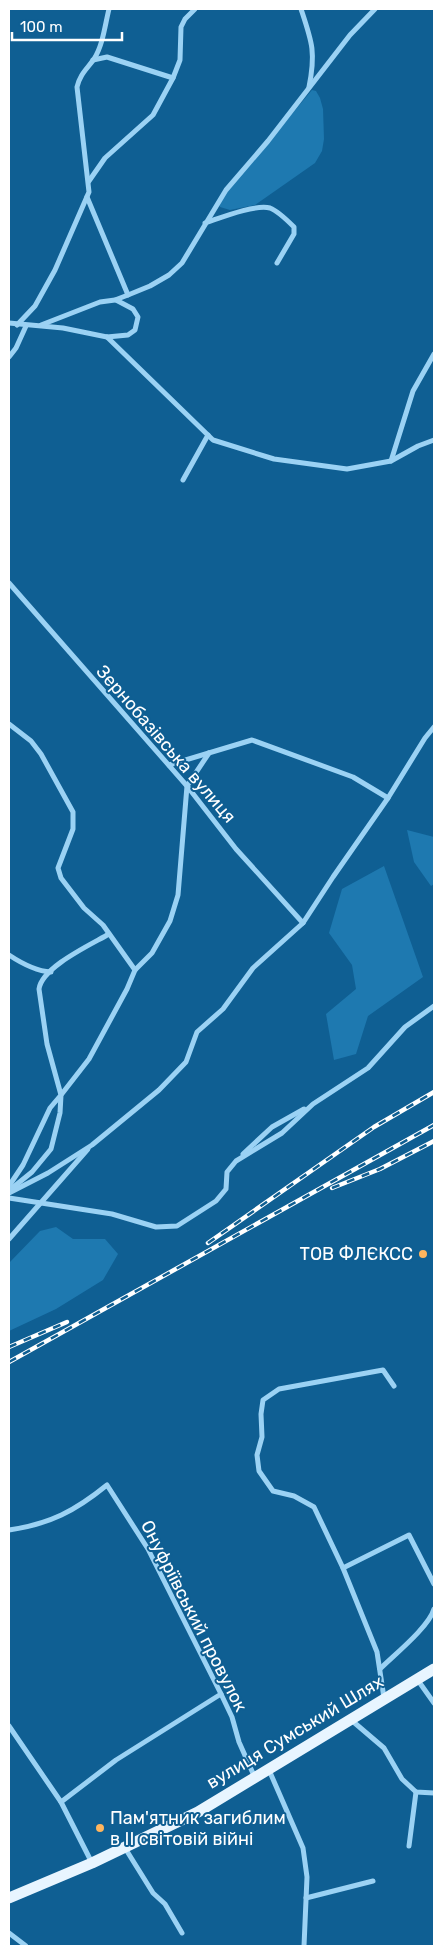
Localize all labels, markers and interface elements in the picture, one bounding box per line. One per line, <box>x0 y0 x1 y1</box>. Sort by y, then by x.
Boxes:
scale bar <box>12 10 122 42</box>
text: 100 m <box>20 18 62 36</box>
street label: Зернобазівська вулиця <box>91 661 241 827</box>
place label: ТОВ ФЛЄКСС <box>300 1243 413 1265</box>
marker: ТОВ ФЛЄКСС <box>417 1248 429 1260</box>
street label: Онуфріївський провулок <box>136 1517 252 1716</box>
street label: вулиця Сумський Шлях <box>203 1670 388 1794</box>
place label: Пам'ятник загиблим в II світовій війні <box>110 1807 286 1850</box>
marker: Пам'ятник загиблим в II світовій війні <box>94 1822 106 1834</box>

